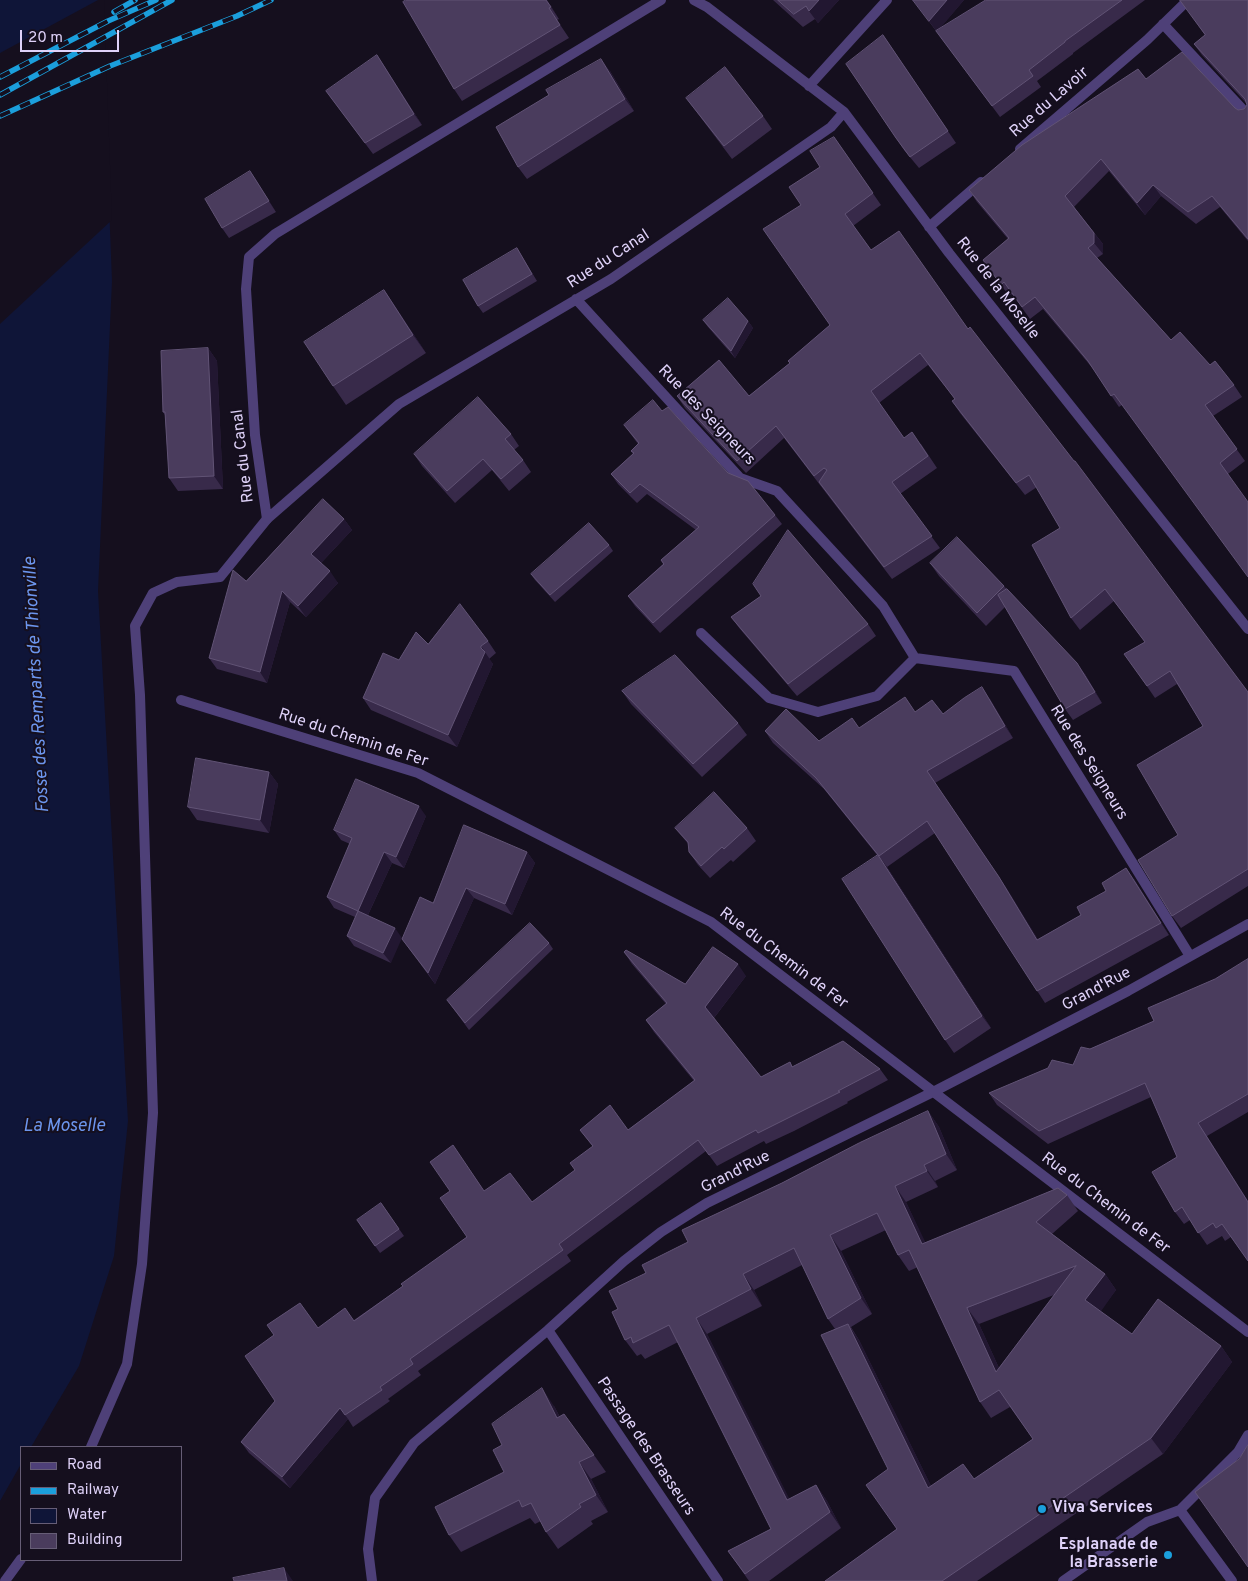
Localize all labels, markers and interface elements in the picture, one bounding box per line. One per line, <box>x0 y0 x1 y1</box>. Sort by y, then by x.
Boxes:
scale bar <box>22 20 121 52</box>
text: 20 m <box>28 29 63 48</box>
street label: Rue du Lavoir <box>1007 64 1093 142</box>
street label: Rue du Canal <box>564 226 654 294</box>
street label: Rue de la Moselle <box>951 234 1043 344</box>
street label: Rue des Seigneurs <box>653 362 759 470</box>
street label: Rue du Canal <box>229 408 259 504</box>
water label: Fosse des Remparts de Thionville <box>21 556 55 814</box>
street label: Rue des Seigneurs <box>1045 702 1131 824</box>
street label: Rue du Chemin de Fer <box>276 706 430 772</box>
street label: Rue du Chemin de Fer <box>715 904 851 1014</box>
street label: Grand'Rue <box>1059 964 1135 1016</box>
water label: La Moselle <box>23 1116 105 1138</box>
street label: Grand'Rue <box>698 1147 774 1199</box>
street label: Rue du Chemin de Fer <box>1037 1149 1173 1259</box>
street label: Passage des Brasseurs <box>592 1374 698 1520</box>
legend <box>20 1446 182 1561</box>
text: Road <box>67 1456 102 1475</box>
text: Railway <box>67 1481 119 1500</box>
place label: Viva Services <box>1052 1499 1153 1519</box>
marker: Viva Services <box>1036 1503 1048 1515</box>
text: Water <box>67 1506 106 1525</box>
text: Building <box>67 1531 122 1550</box>
place label: Esplanade de la Brasserie <box>1059 1536 1158 1574</box>
marker: Esplanade de la Brasserie <box>1162 1549 1174 1561</box>

